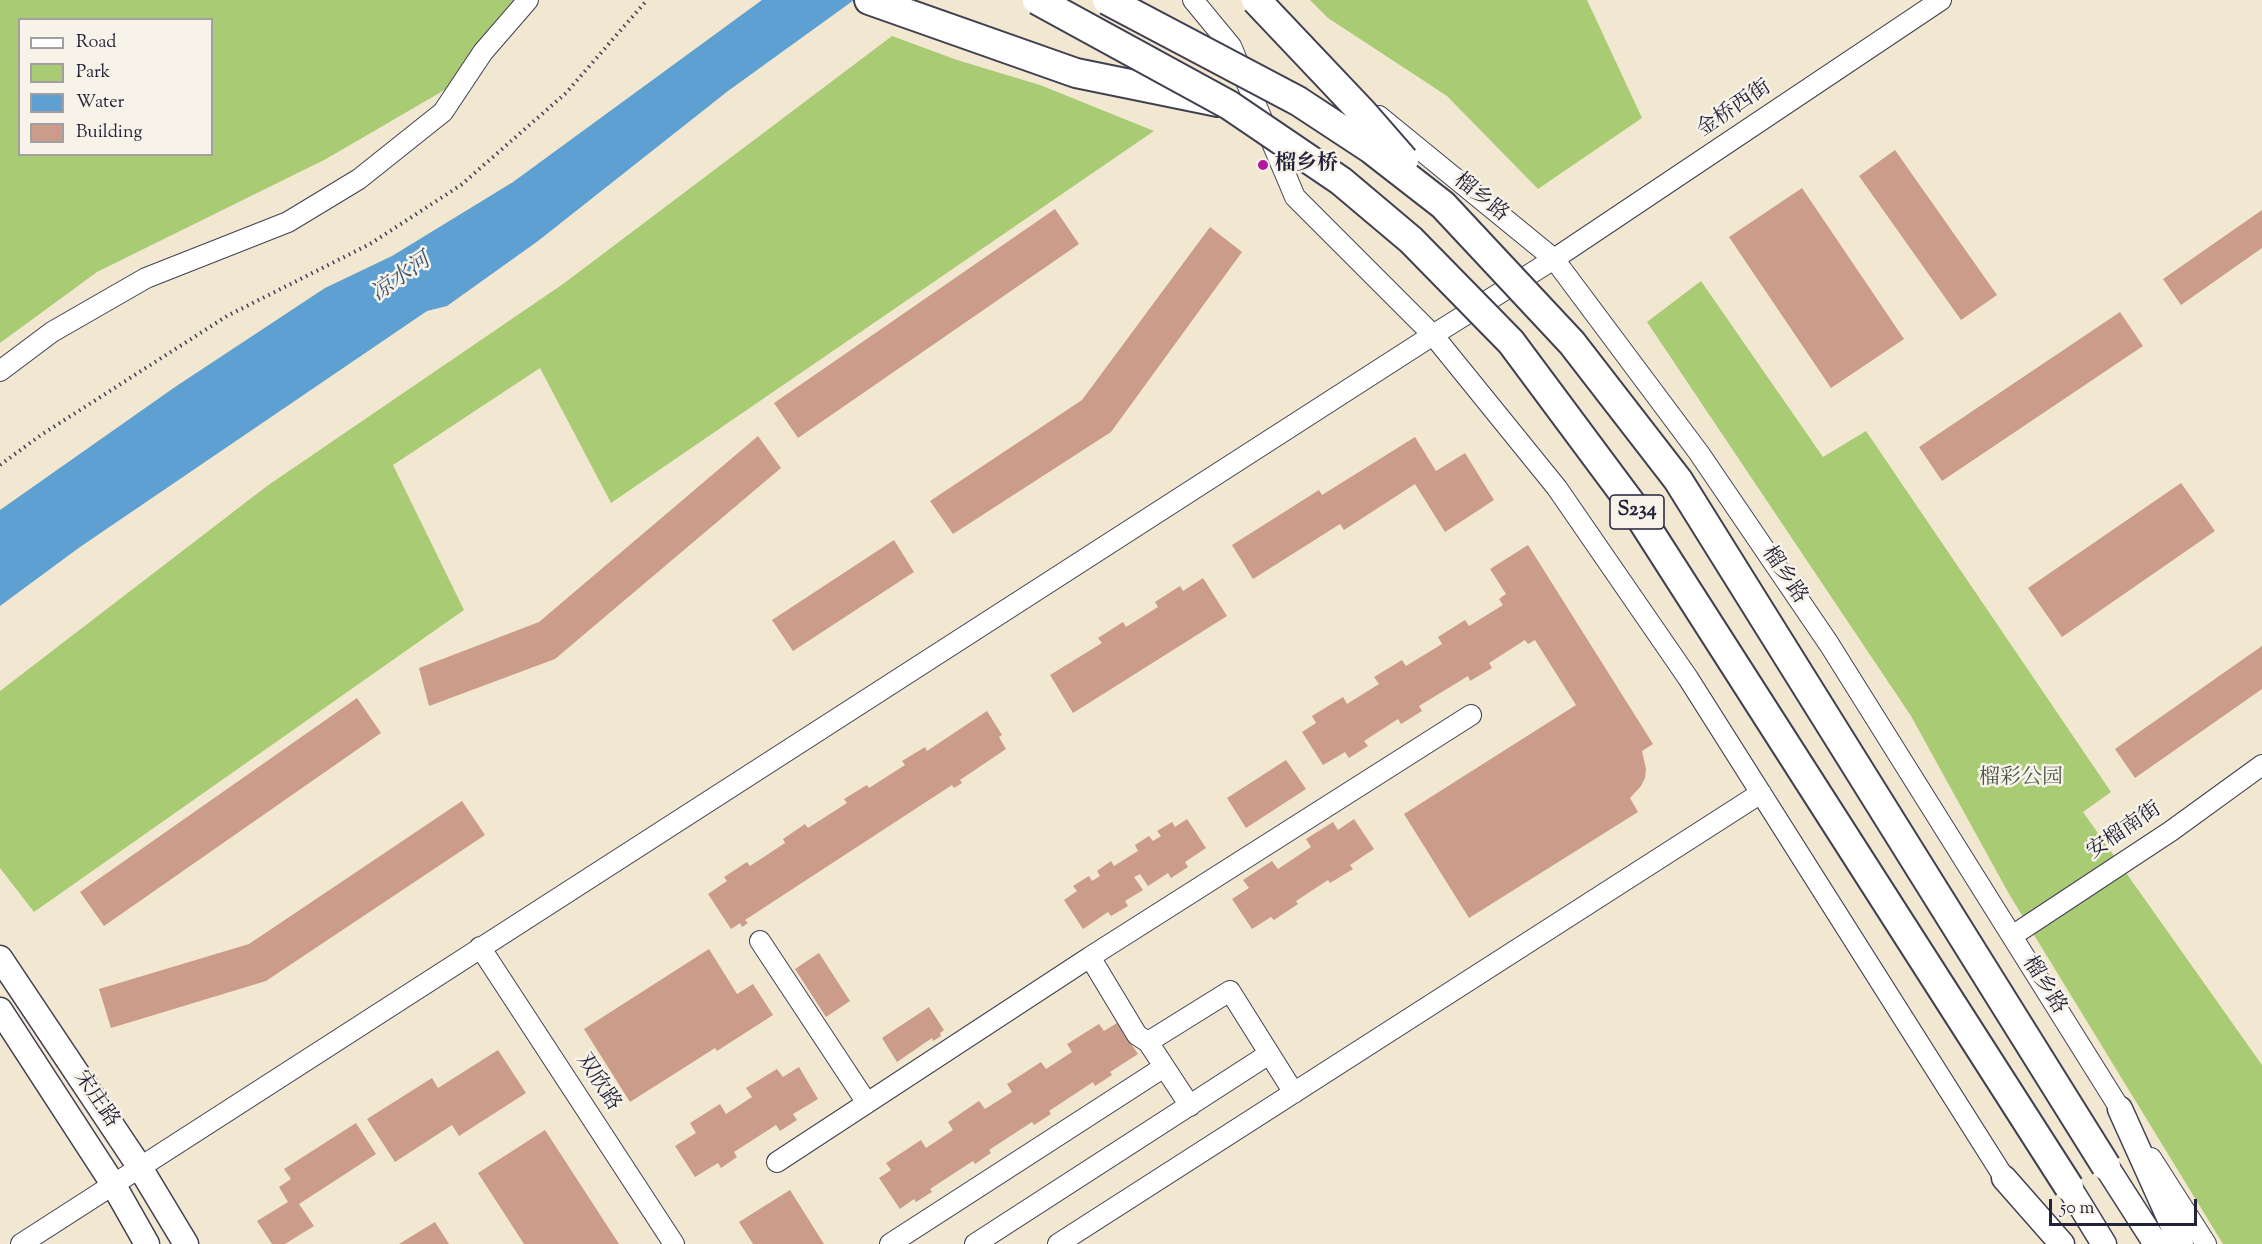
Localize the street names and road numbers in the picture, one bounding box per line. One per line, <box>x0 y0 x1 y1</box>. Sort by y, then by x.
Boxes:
street label: 金桥西街 <box>1693 76 1777 144</box>
street label: 榴乡路 <box>1448 169 1512 229</box>
road number: S234 <box>1610 495 1664 529</box>
street label: 榴乡路 <box>1755 543 1811 609</box>
street label: 安榴南街 <box>2083 798 2167 866</box>
street label: 榴乡路 <box>2016 953 2070 1019</box>
street label: 双欣路 <box>569 1050 625 1116</box>
street label: 宋庄路 <box>67 1067 123 1133</box>

